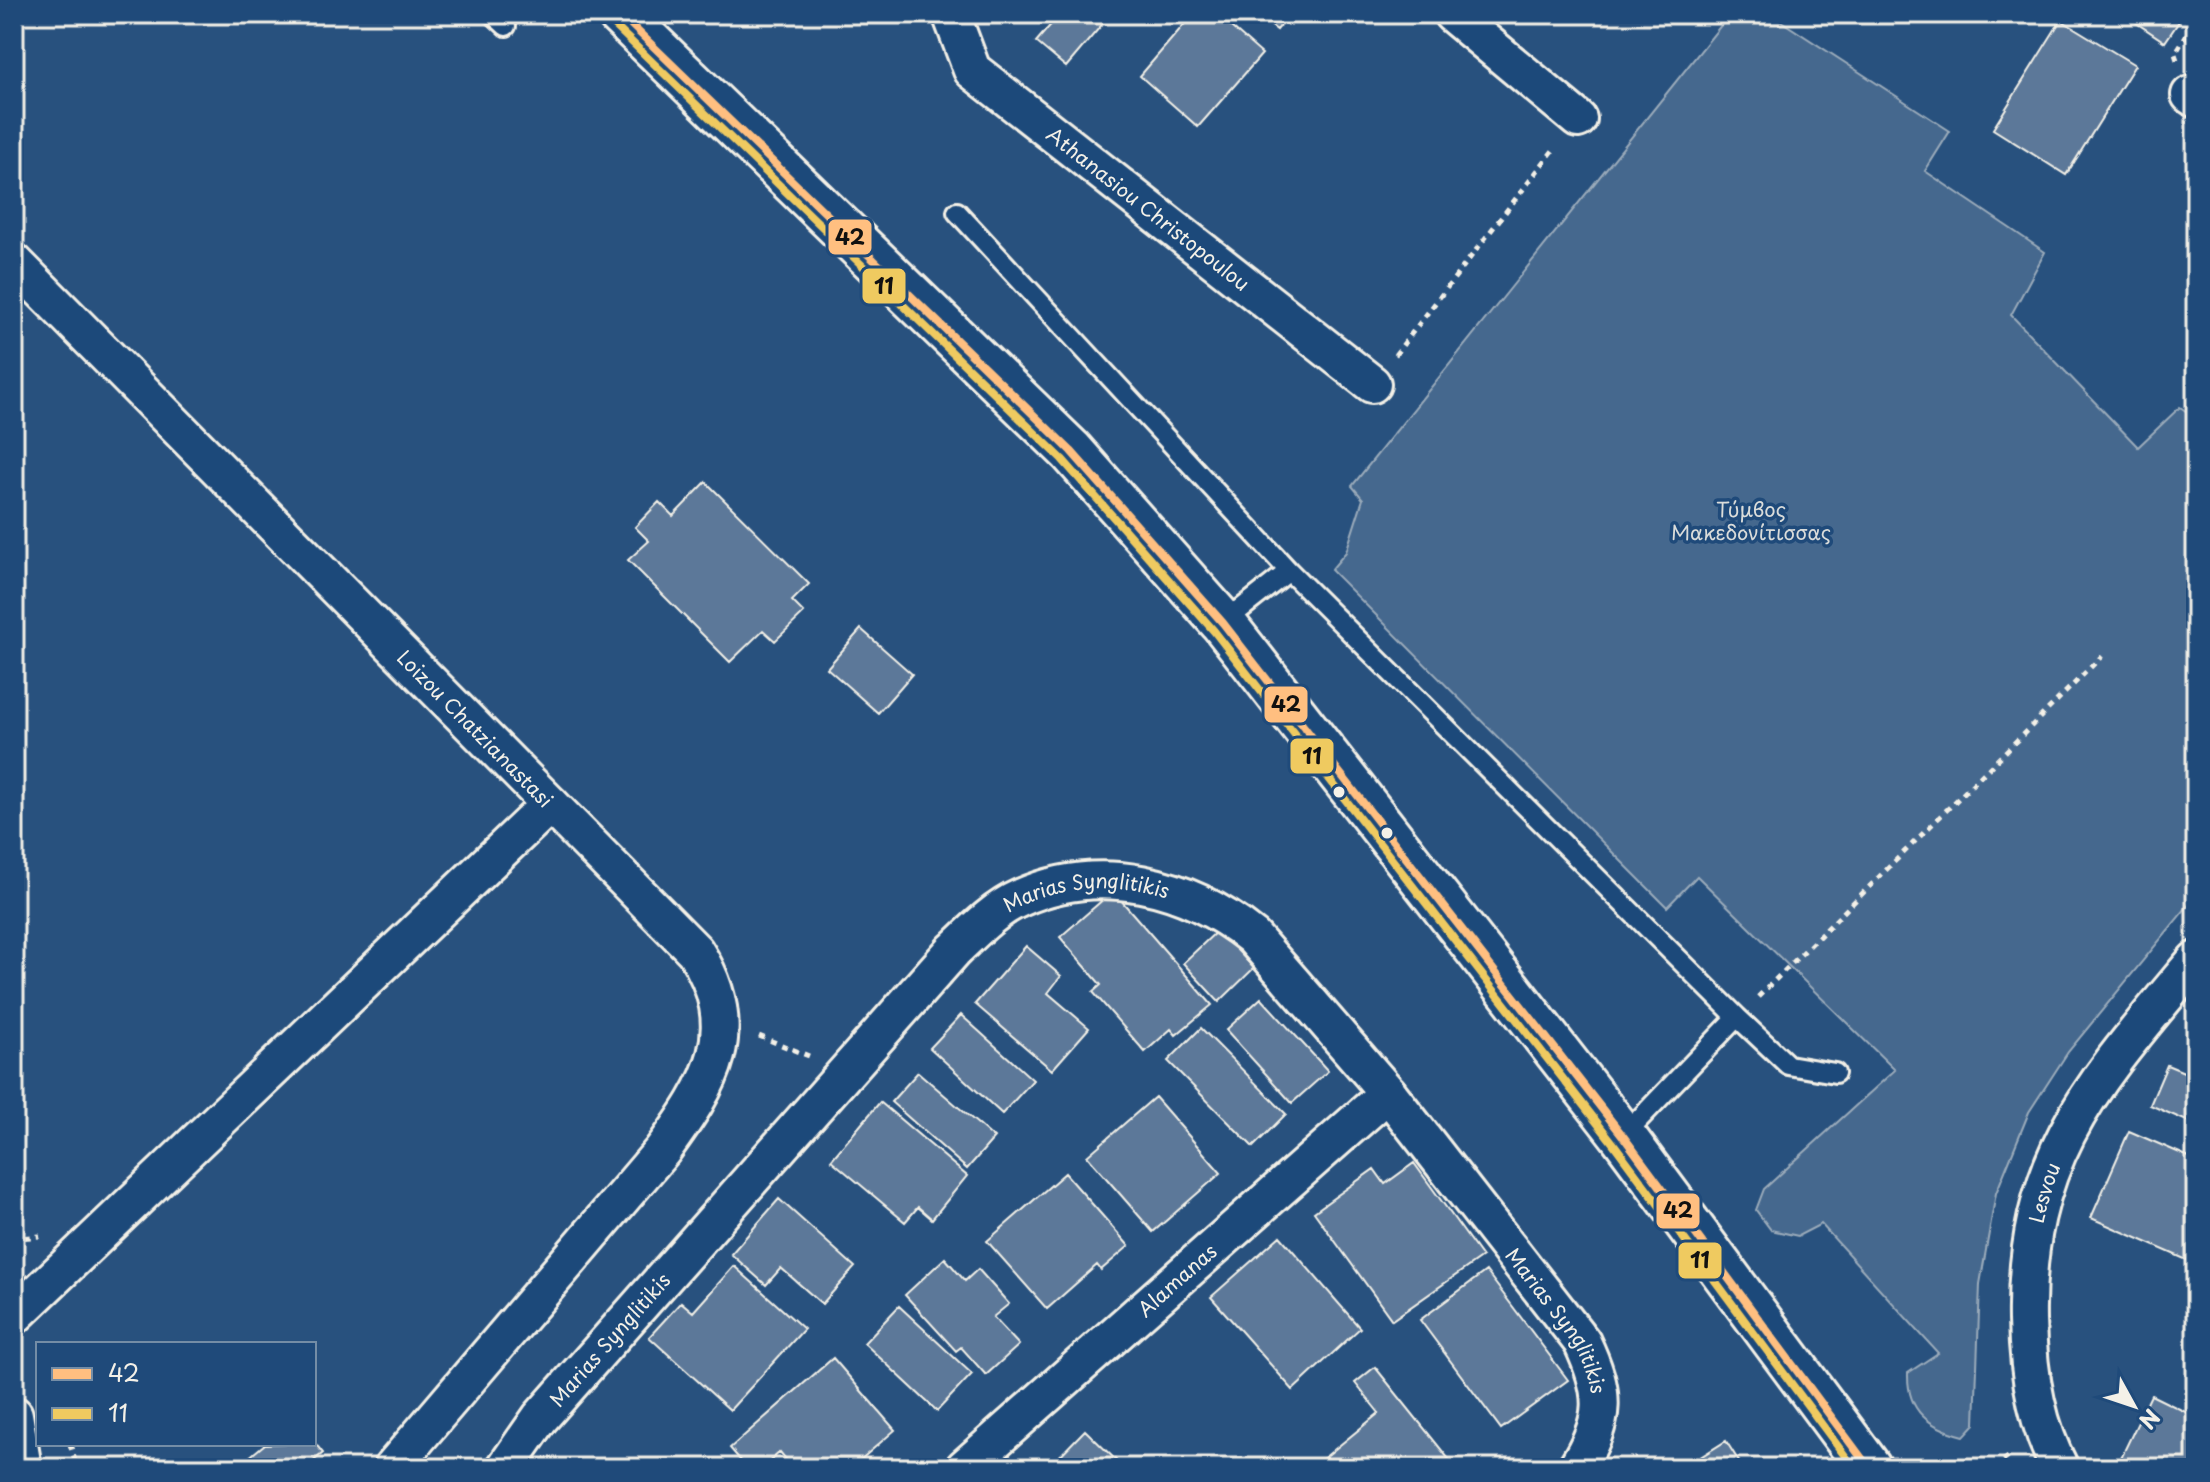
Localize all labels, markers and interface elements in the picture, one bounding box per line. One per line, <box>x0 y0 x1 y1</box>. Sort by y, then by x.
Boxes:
street label: Athanasiou Christopoulou <box>1040 119 1256 298</box>
line badge: 42 <box>827 218 873 256</box>
text: 42 <box>835 219 865 252</box>
line badge: 11 <box>861 267 907 305</box>
text: 11 <box>874 268 894 301</box>
park label: Τύμβος Μακεδονίτισσας <box>1671 494 1831 547</box>
street label: Loizou Chatzianastasi <box>390 643 560 814</box>
line badge: 42 <box>1263 685 1309 724</box>
text: 42 <box>1271 686 1301 719</box>
line badge: 11 <box>1289 737 1335 775</box>
text: 11 <box>1302 738 1322 771</box>
unlabelled marker <box>1331 784 1347 800</box>
unlabelled marker <box>1379 825 1395 841</box>
street label: Marias Synglitikis <box>997 865 1174 919</box>
street label: Lesvou <box>2021 1158 2067 1226</box>
line badge: 42 <box>1655 1192 1701 1230</box>
text: 42 <box>1663 1192 1693 1225</box>
street label: Alamanas <box>1130 1236 1223 1323</box>
street label: Marias Synglitikis <box>1499 1241 1614 1396</box>
line badge: 11 <box>1677 1241 1723 1280</box>
text: 11 <box>1690 1242 1710 1275</box>
street label: Marias Synglitikis <box>542 1266 677 1413</box>
legend <box>36 1342 316 1446</box>
text: 42 <box>108 1354 140 1390</box>
north arrow <box>2094 1366 2174 1446</box>
text: 11 <box>108 1394 128 1430</box>
text: N <box>2132 1403 2169 1437</box>

